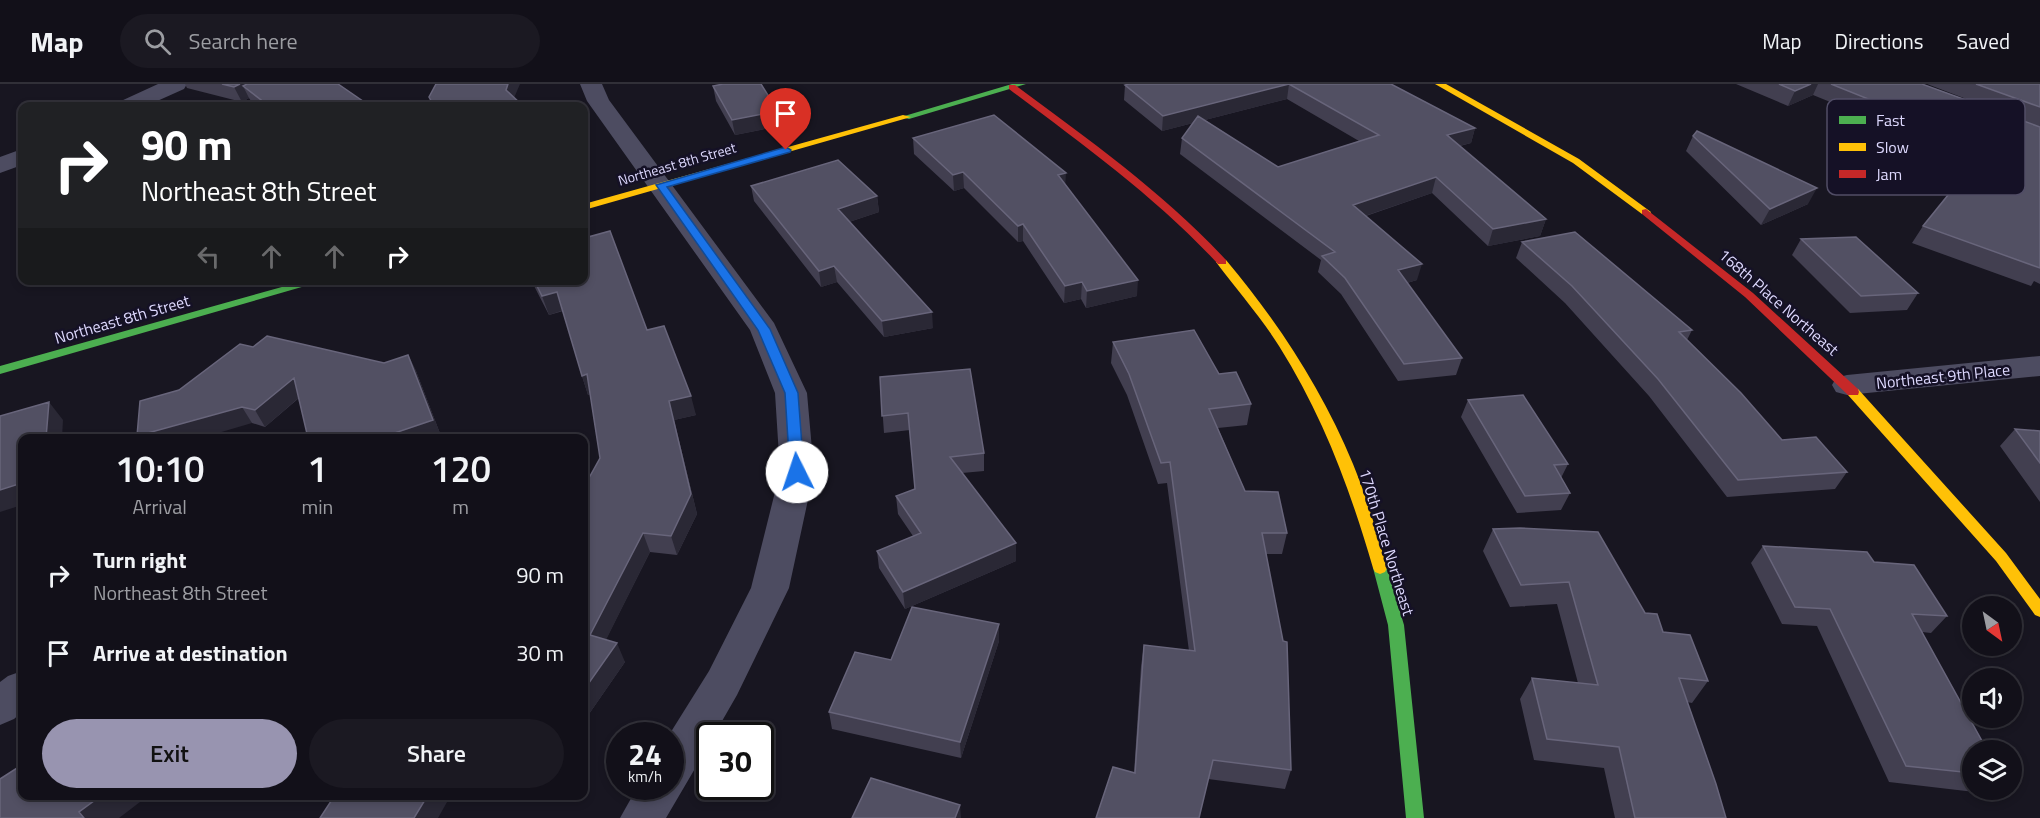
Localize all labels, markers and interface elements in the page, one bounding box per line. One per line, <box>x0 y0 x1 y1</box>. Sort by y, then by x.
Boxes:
search box <box>120 14 540 68</box>
text: Map <box>30 20 84 63</box>
text: Search here <box>189 24 298 58</box>
icon: search <box>141 25 174 58</box>
text: Map <box>1762 25 1802 57</box>
text: Directions <box>1835 25 1924 57</box>
text: Saved <box>1957 25 2010 57</box>
pin <box>760 88 811 150</box>
icon: arrive <box>769 97 802 130</box>
legend <box>1827 99 2025 195</box>
text: Fast <box>1876 108 1905 132</box>
text: 90 m <box>141 112 233 176</box>
icon: right <box>42 126 120 204</box>
text: Slow <box>1876 135 1909 159</box>
street label: Northeast 8th Street <box>615 137 739 190</box>
text: Jam <box>1876 162 1902 186</box>
text: Northeast 8th Street <box>141 170 376 211</box>
icon: left <box>192 240 225 273</box>
icon: ahead <box>255 240 288 273</box>
icon: ahead <box>318 240 351 273</box>
icon: right <box>381 240 414 273</box>
street label: 168th Place Northeast <box>1714 243 1845 361</box>
street label: Northeast 8th Street <box>52 288 193 350</box>
street label: Northeast 9th Place <box>1875 357 2011 395</box>
position arrow <box>765 440 829 504</box>
text: 10:10 <box>115 441 204 496</box>
text: 1 <box>307 441 327 496</box>
text: 120 <box>430 441 491 496</box>
street label: 170th Place Northeast <box>1353 466 1421 619</box>
text: Arrival <box>133 491 187 522</box>
text: min <box>301 491 333 522</box>
text: m <box>452 491 469 522</box>
text: Turn right <box>93 543 187 577</box>
text: 90 m <box>516 558 564 592</box>
icon: right <box>42 559 75 592</box>
text: Northeast 8th Street <box>93 577 267 608</box>
north arrow <box>1962 596 2022 656</box>
map controls <box>1962 596 2022 800</box>
text: Arrive at destination <box>93 636 288 670</box>
text: 30 m <box>516 636 564 670</box>
icon: arrive <box>42 637 75 670</box>
button: sound <box>1962 668 2022 728</box>
button: Exit <box>42 719 297 788</box>
button: Share <box>309 719 564 788</box>
speed limit sign: 30 <box>696 722 774 800</box>
text: 24 <box>628 731 662 777</box>
button: layers <box>1962 740 2022 800</box>
text: km/h <box>628 765 662 788</box>

